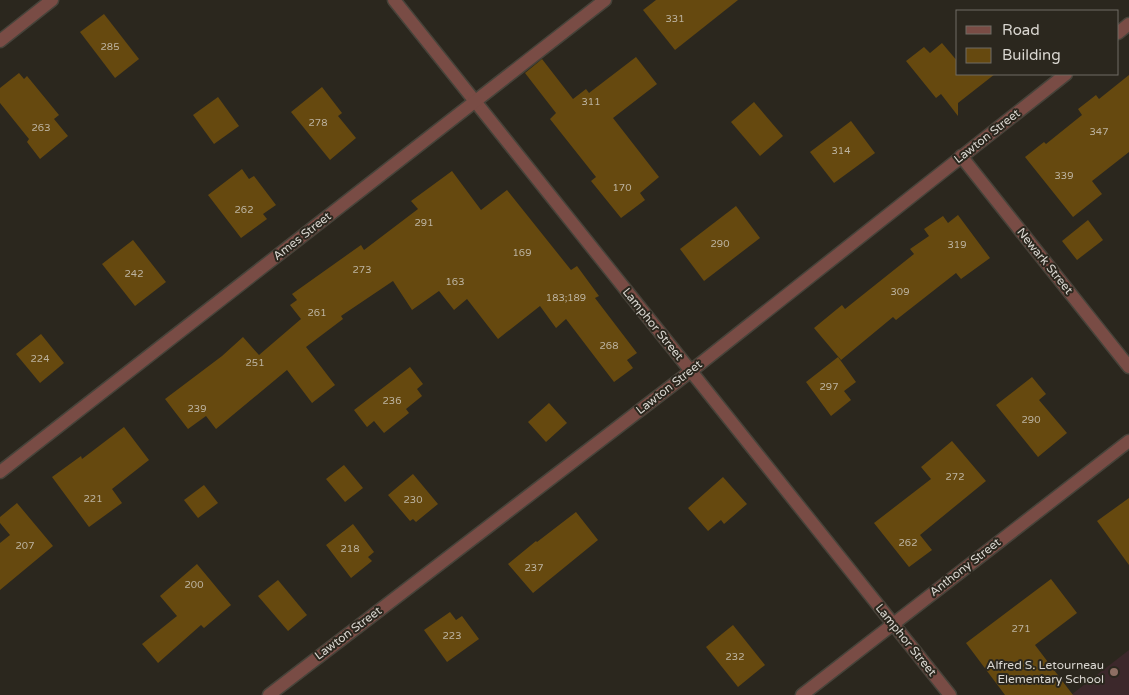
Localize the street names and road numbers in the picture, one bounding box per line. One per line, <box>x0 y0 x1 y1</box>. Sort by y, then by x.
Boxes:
street label: Lawton Street <box>951 106 1023 166</box>
street label: Ames Street <box>270 209 334 263</box>
street label: Newark Street <box>1014 225 1076 297</box>
street label: Lamphor Street <box>620 285 687 363</box>
street label: Lawton Street <box>633 357 705 417</box>
street label: Anthony Street <box>927 535 1004 599</box>
street label: Lamphor Street <box>873 601 940 679</box>
street label: Lawton Street <box>312 603 384 663</box>

